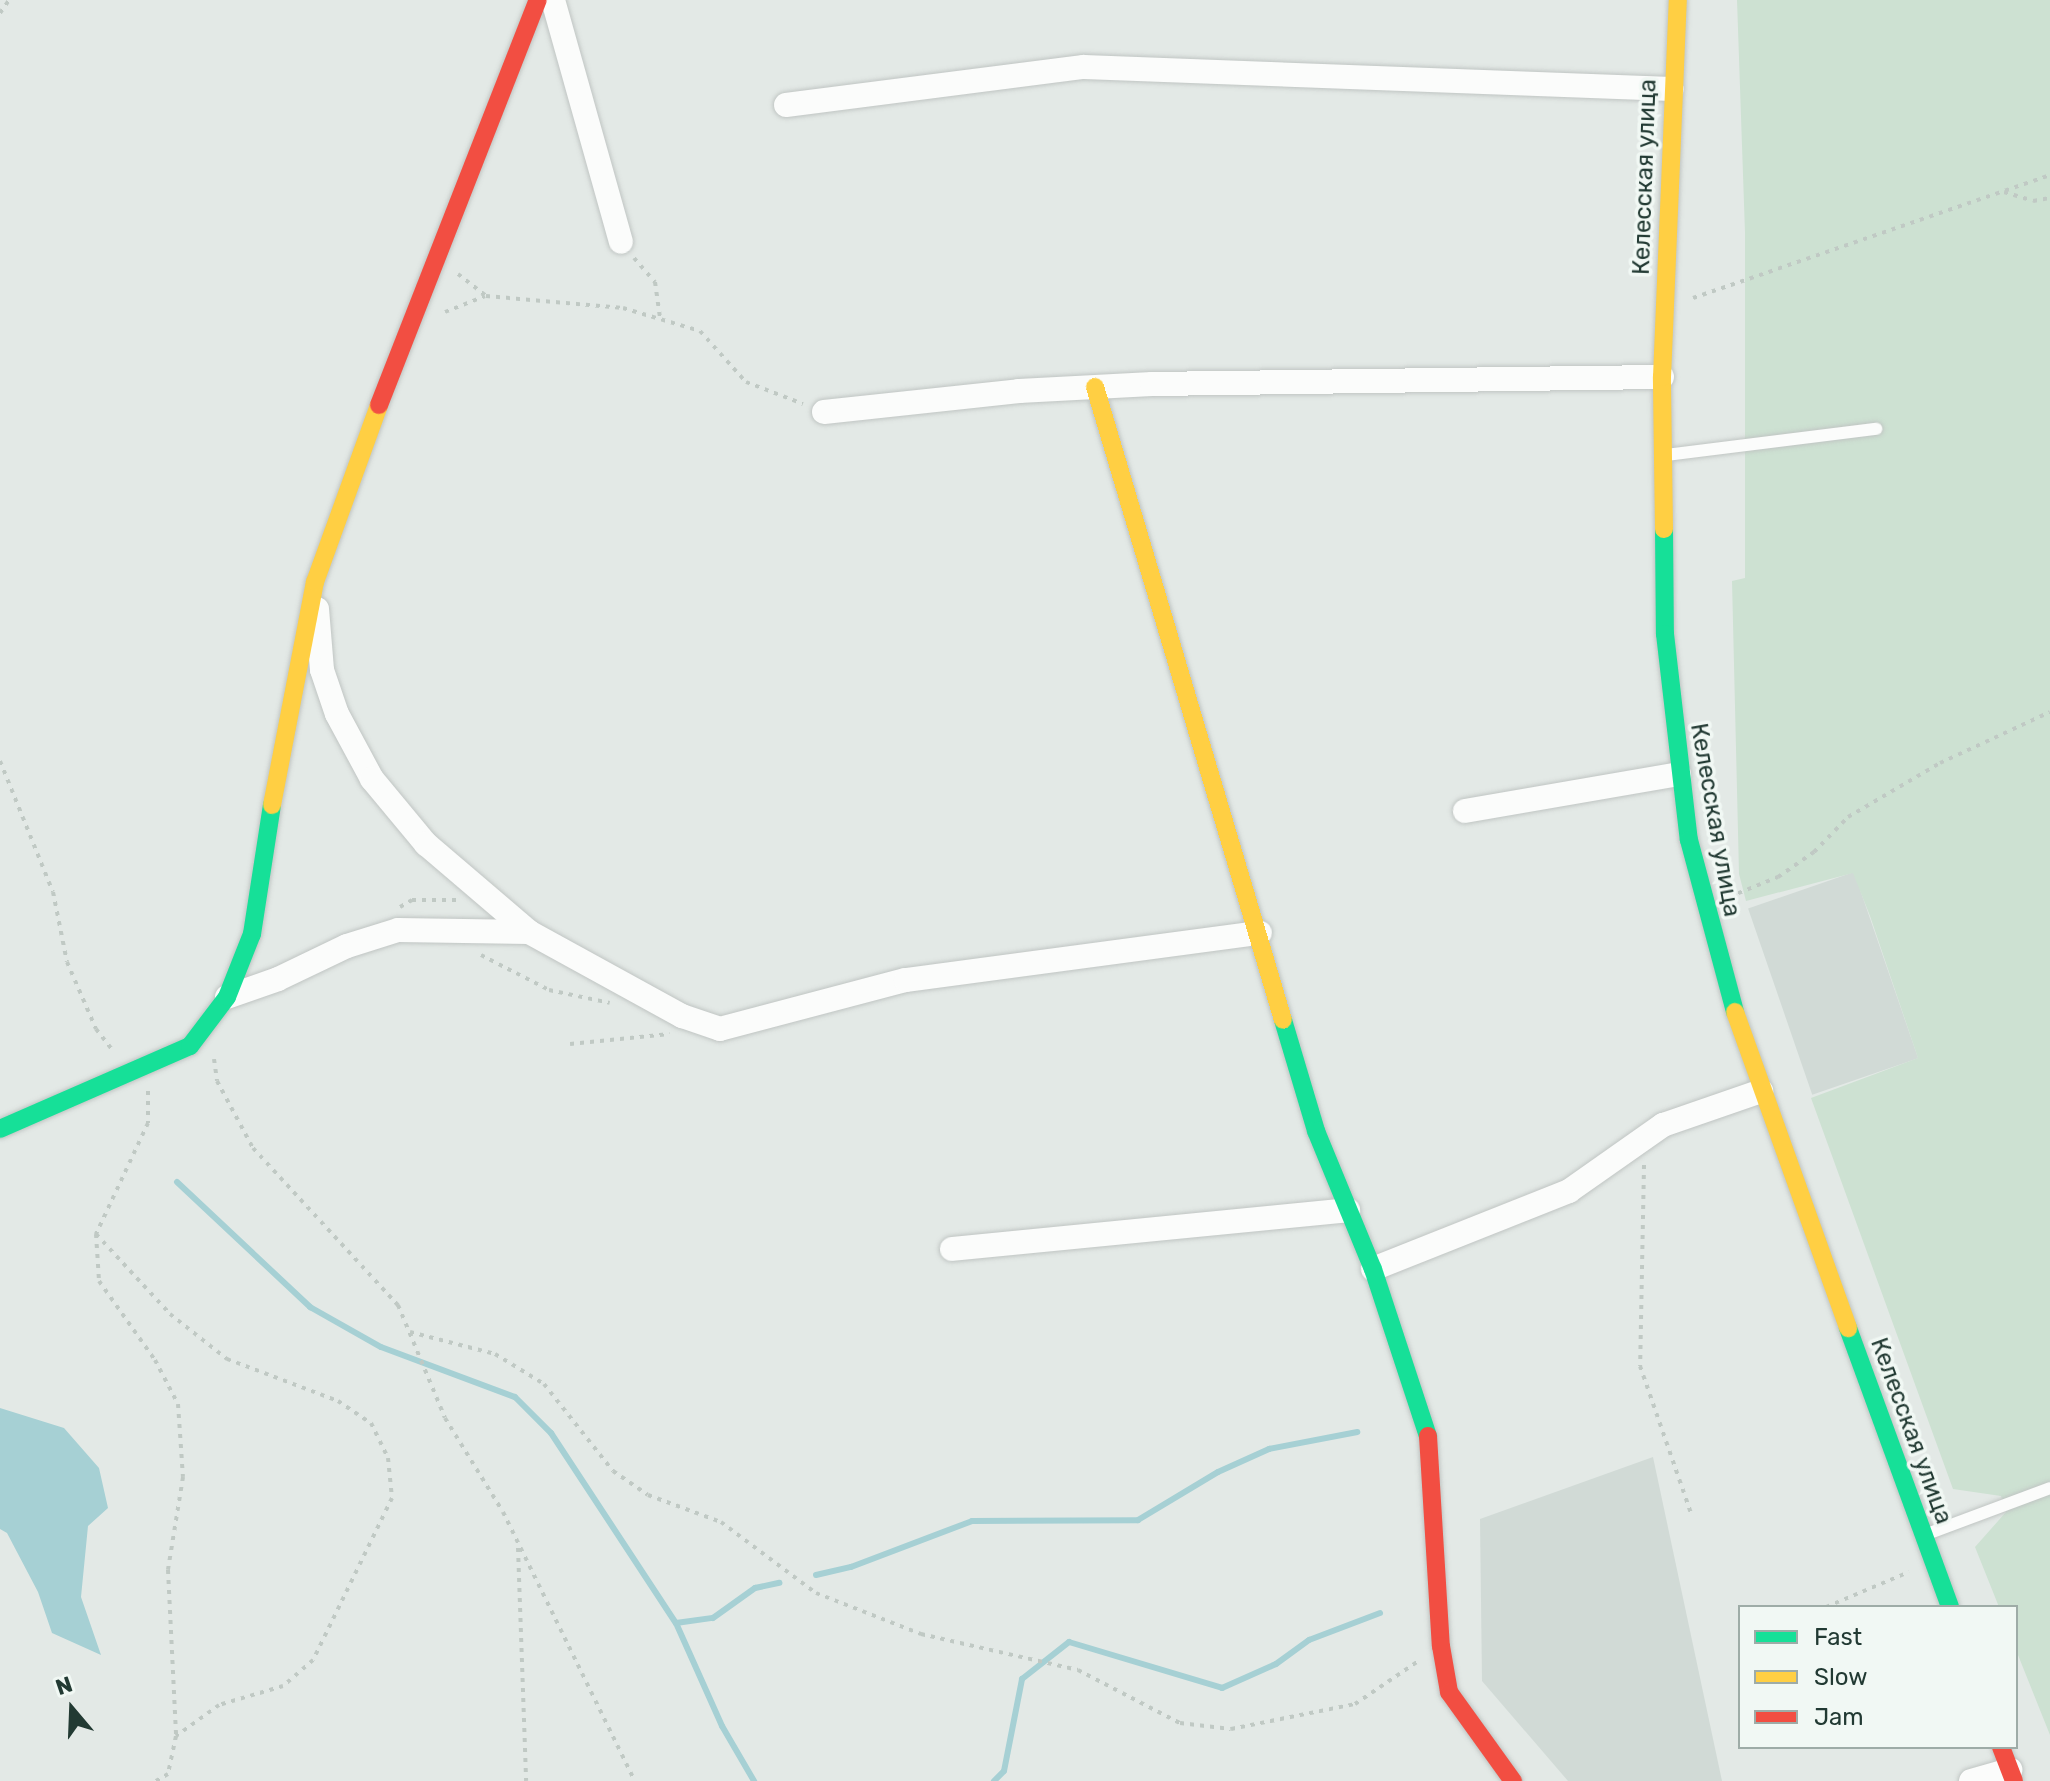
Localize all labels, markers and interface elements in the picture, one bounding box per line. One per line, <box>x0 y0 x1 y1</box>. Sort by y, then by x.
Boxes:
street label: Келесская улица <box>1627 79 1663 275</box>
street label: Келесская улица <box>1684 721 1746 919</box>
street label: Келесская улица <box>1864 1334 1958 1528</box>
legend <box>1738 1605 2018 1749</box>
text: Fast <box>1814 1623 1862 1651</box>
text: Slow <box>1814 1663 1867 1691</box>
north arrow <box>32 1669 112 1749</box>
text: N <box>52 1670 76 1701</box>
text: Jam <box>1814 1703 1864 1731</box>

